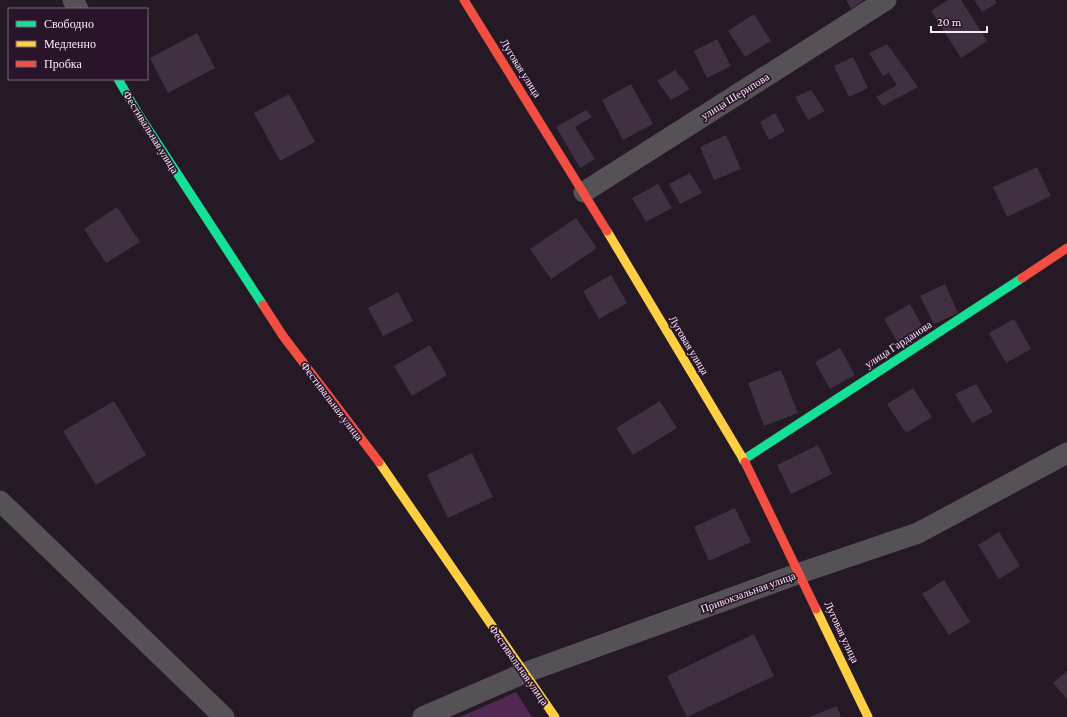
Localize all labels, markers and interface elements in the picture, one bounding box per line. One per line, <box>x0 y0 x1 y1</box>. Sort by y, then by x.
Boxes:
legend <box>8 8 148 80</box>
scale bar <box>931 8 987 34</box>
text: 20 m <box>937 15 962 29</box>
text: Свободно <box>44 17 94 31</box>
text: Медленно <box>44 37 96 51</box>
street label: Луговая улица <box>498 37 544 100</box>
text: Пробка <box>44 57 82 71</box>
street label: улица Шерипова <box>699 70 771 122</box>
street label: Фестивальная улица <box>121 89 181 176</box>
street label: Луговая улица <box>667 313 711 377</box>
street label: улица Гарданова <box>862 318 934 370</box>
street label: Фестивальная улица <box>299 359 365 443</box>
street label: Привокзальная улица <box>699 569 797 615</box>
street label: Луговая улица <box>822 599 862 665</box>
street label: Фестивальная улица <box>487 623 551 707</box>

